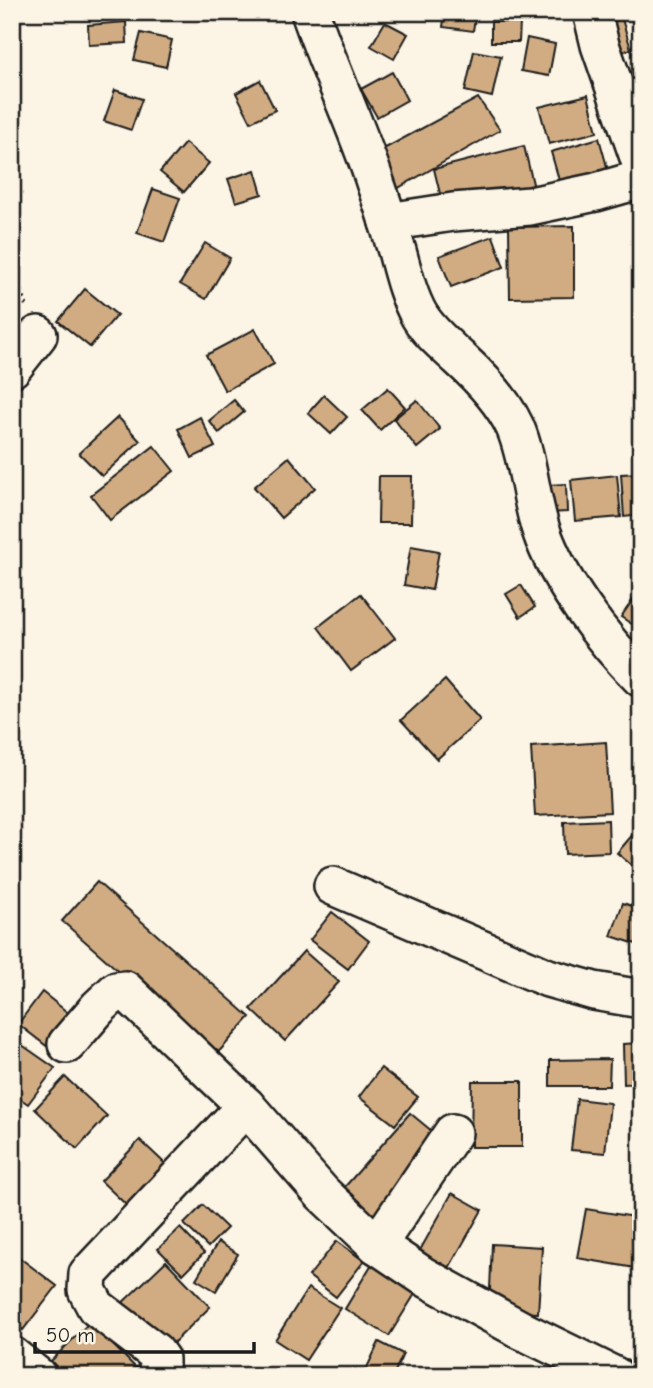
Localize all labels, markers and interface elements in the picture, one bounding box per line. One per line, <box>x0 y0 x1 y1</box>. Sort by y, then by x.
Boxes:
scale bar <box>35 1311 254 1355</box>
text: 50 m <box>46 1323 95 1347</box>

